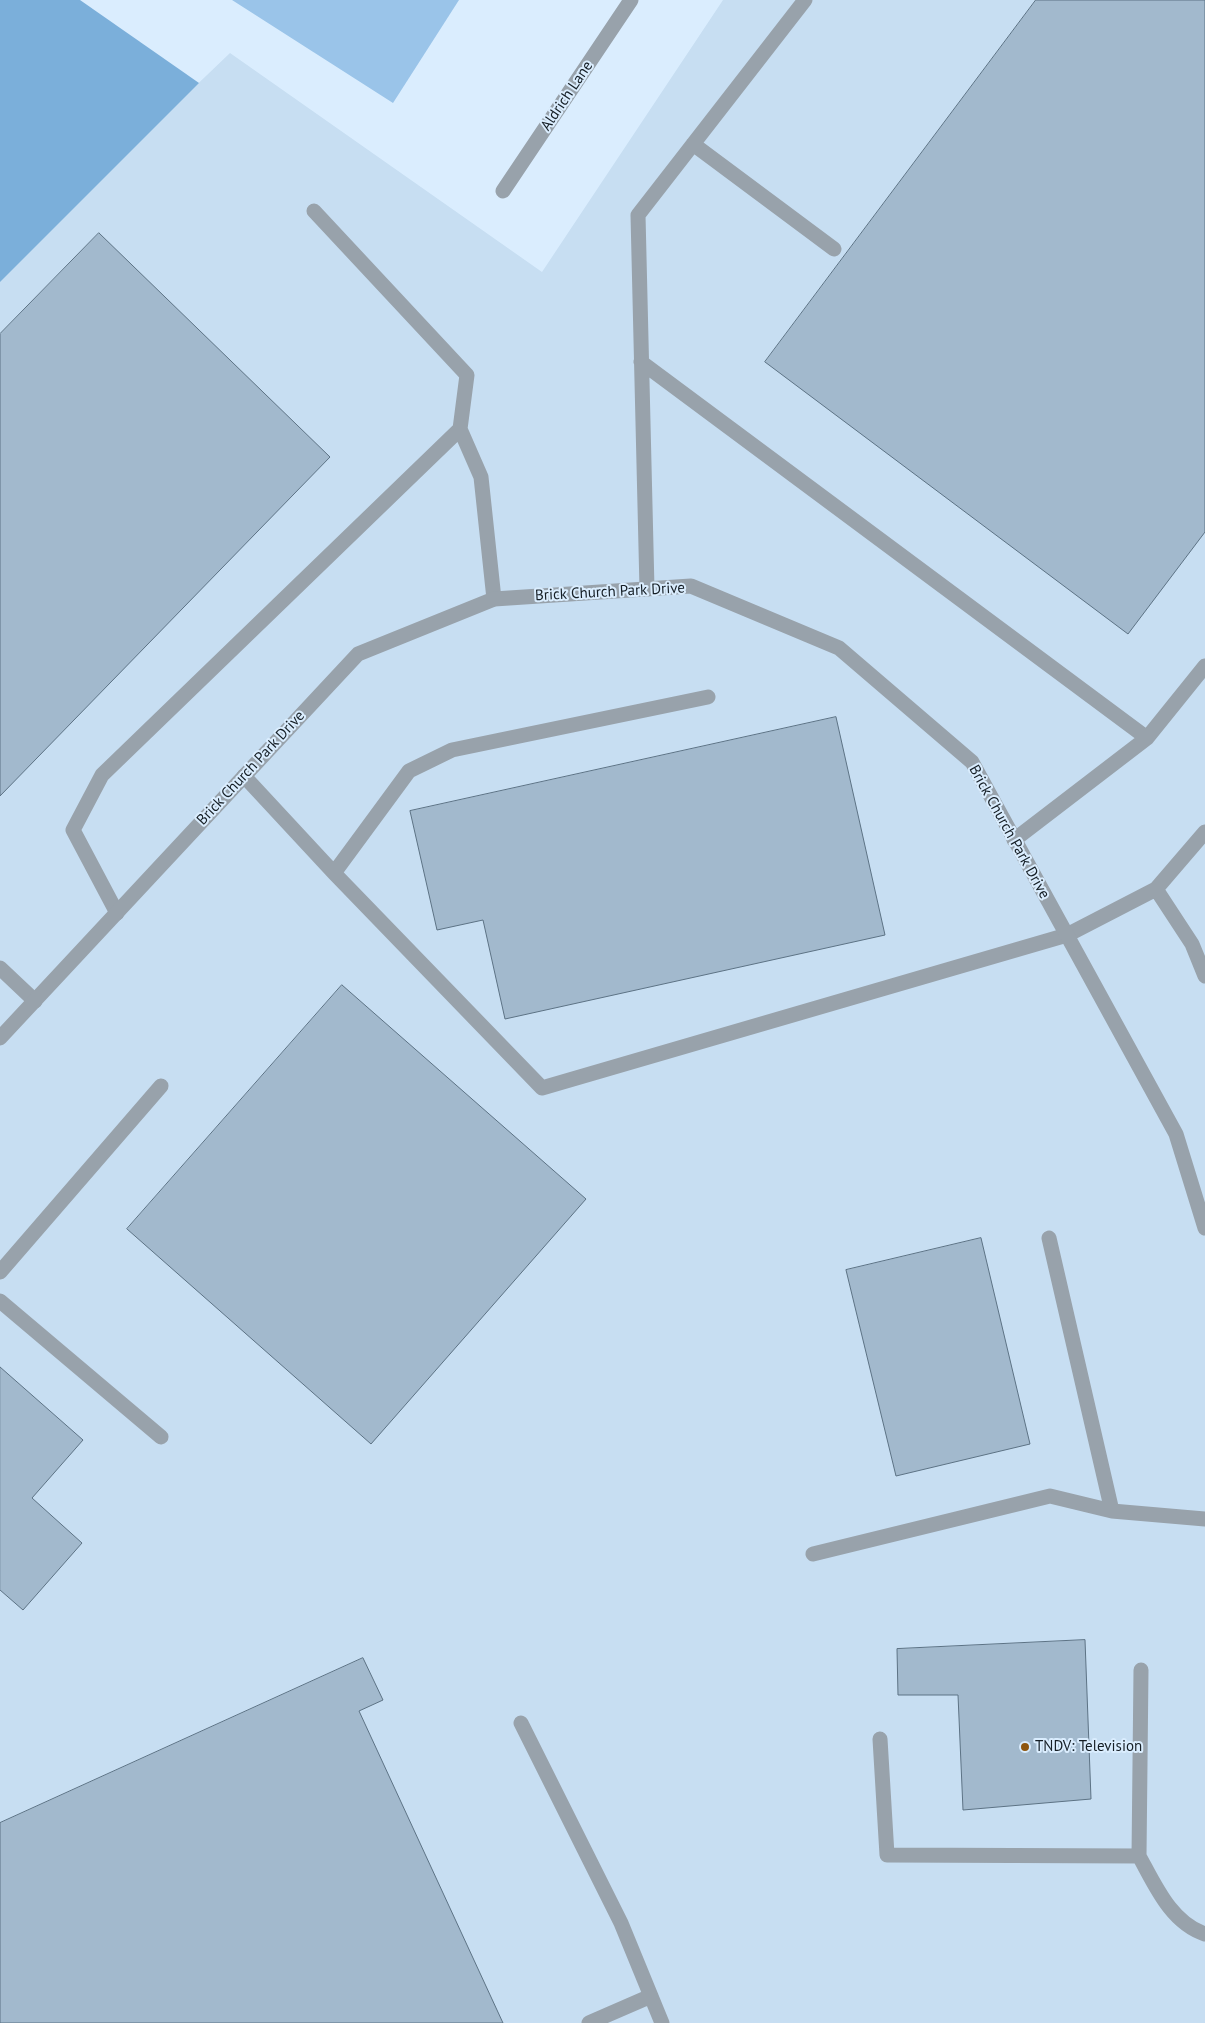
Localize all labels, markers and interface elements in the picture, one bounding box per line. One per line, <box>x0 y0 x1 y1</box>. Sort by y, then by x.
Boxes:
street label: Aldrich Lane <box>537 58 597 134</box>
street label: Brick Church Park Drive <box>535 579 685 605</box>
street label: Brick Church Park Drive <box>193 707 309 829</box>
street label: Brick Church Park Drive <box>965 762 1053 902</box>
place label: TNDV: Television <box>1035 1738 1142 1756</box>
marker: TNDV: Television <box>1019 1741 1031 1753</box>

